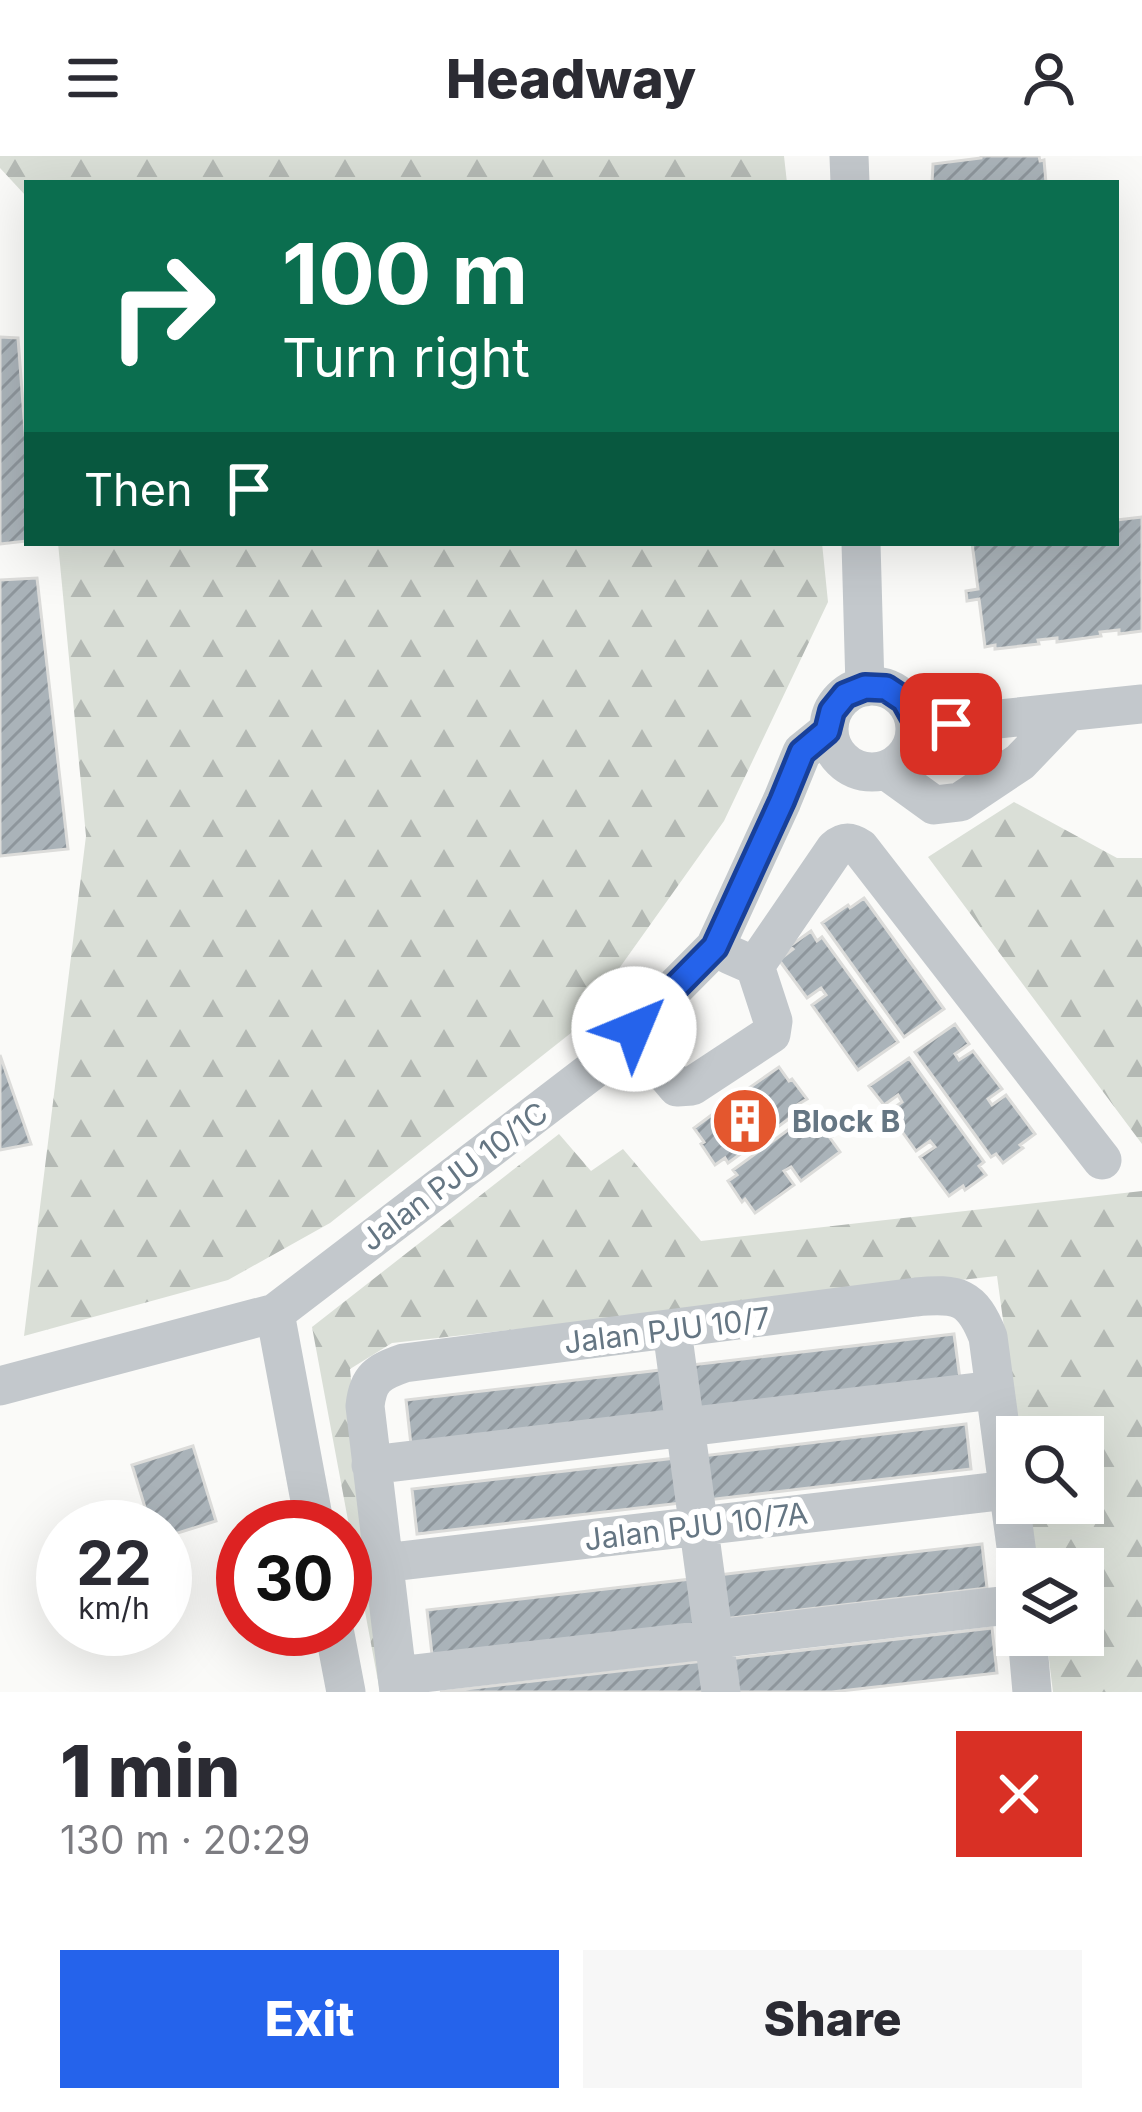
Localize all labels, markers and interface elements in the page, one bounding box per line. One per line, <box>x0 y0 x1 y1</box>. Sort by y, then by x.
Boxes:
icon: menu <box>60 45 126 111</box>
icon: person <box>1016 45 1082 111</box>
text: Headway <box>446 46 696 111</box>
text: 100 m <box>282 223 528 324</box>
icon: right <box>84 228 240 384</box>
text: Turn right <box>282 325 530 390</box>
icon: arrive <box>216 456 282 522</box>
text: Then <box>84 462 192 517</box>
pin <box>900 673 1002 775</box>
icon: arrive <box>918 691 984 757</box>
position arrow <box>571 966 697 1092</box>
building icon: Block B <box>710 1086 780 1156</box>
street label: Jalan PJU 10/1C <box>354 1094 554 1258</box>
place label: Block B <box>792 1103 900 1139</box>
street label: Jalan PJU 10/7 <box>562 1300 772 1360</box>
map controls <box>996 1416 1104 1656</box>
button: search <box>996 1416 1104 1524</box>
street label: Jalan PJU 10/7A <box>582 1494 810 1558</box>
speed limit sign: 30 <box>216 1500 372 1656</box>
text: 22 <box>76 1527 152 1599</box>
button: layers <box>996 1548 1104 1656</box>
text: km/h <box>78 1590 150 1626</box>
text: 1 min <box>60 1727 240 1814</box>
button: close <box>956 1731 1082 1857</box>
text: 130 m · 20:29 <box>60 1816 310 1863</box>
button: Exit <box>60 1950 559 2088</box>
button: Share <box>583 1950 1082 2088</box>

